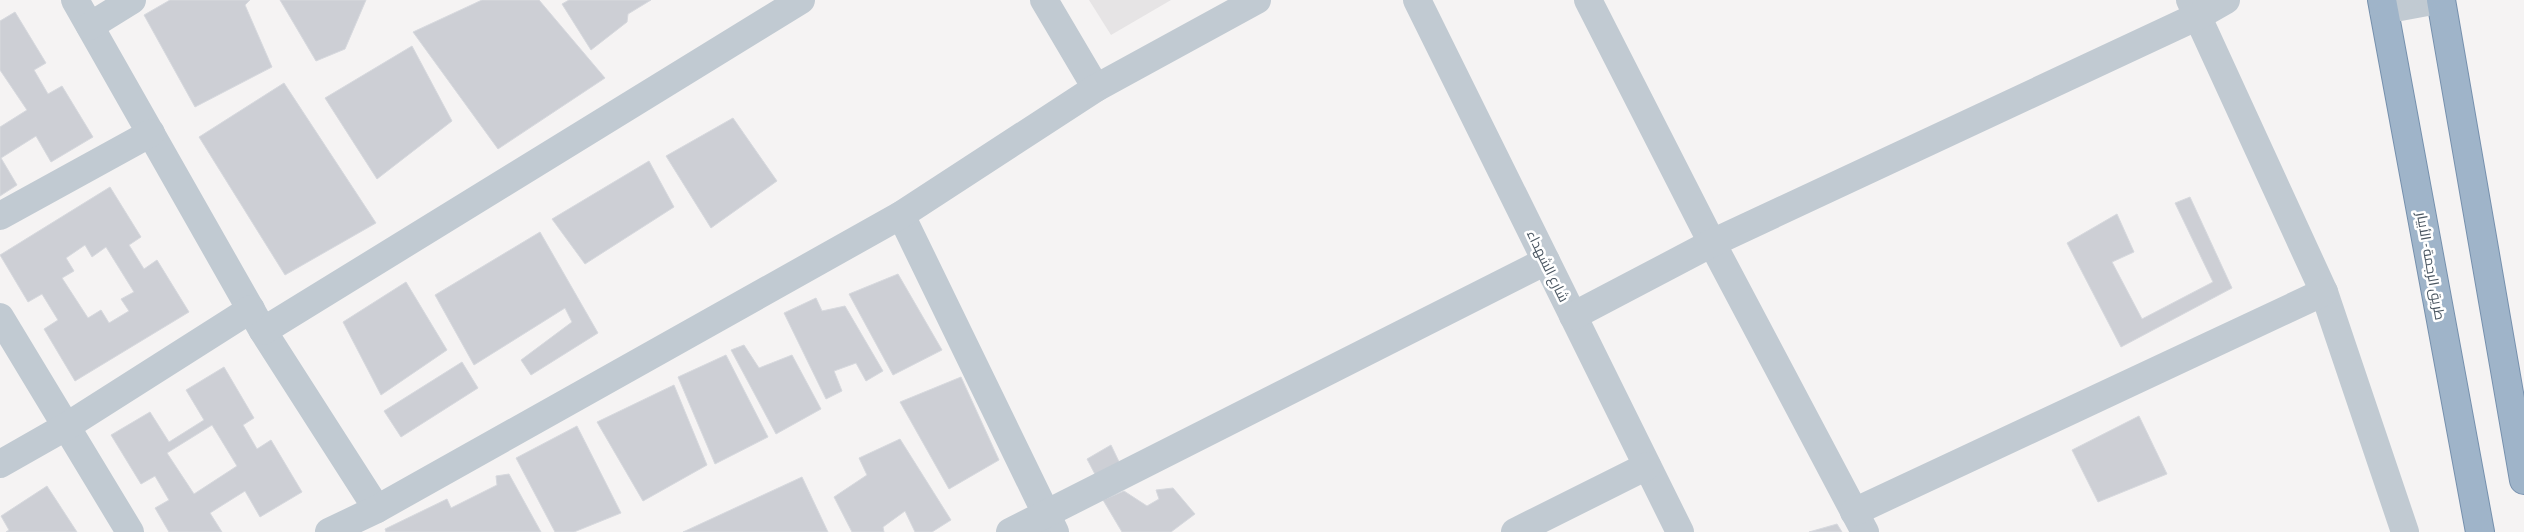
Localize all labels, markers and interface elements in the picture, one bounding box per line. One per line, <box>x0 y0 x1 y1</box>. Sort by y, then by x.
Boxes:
street label: طريق الرجمة - الأبيار <box>2412 210 2449 321</box>
street label: شارع الشهداء <box>1523 227 1573 305</box>

